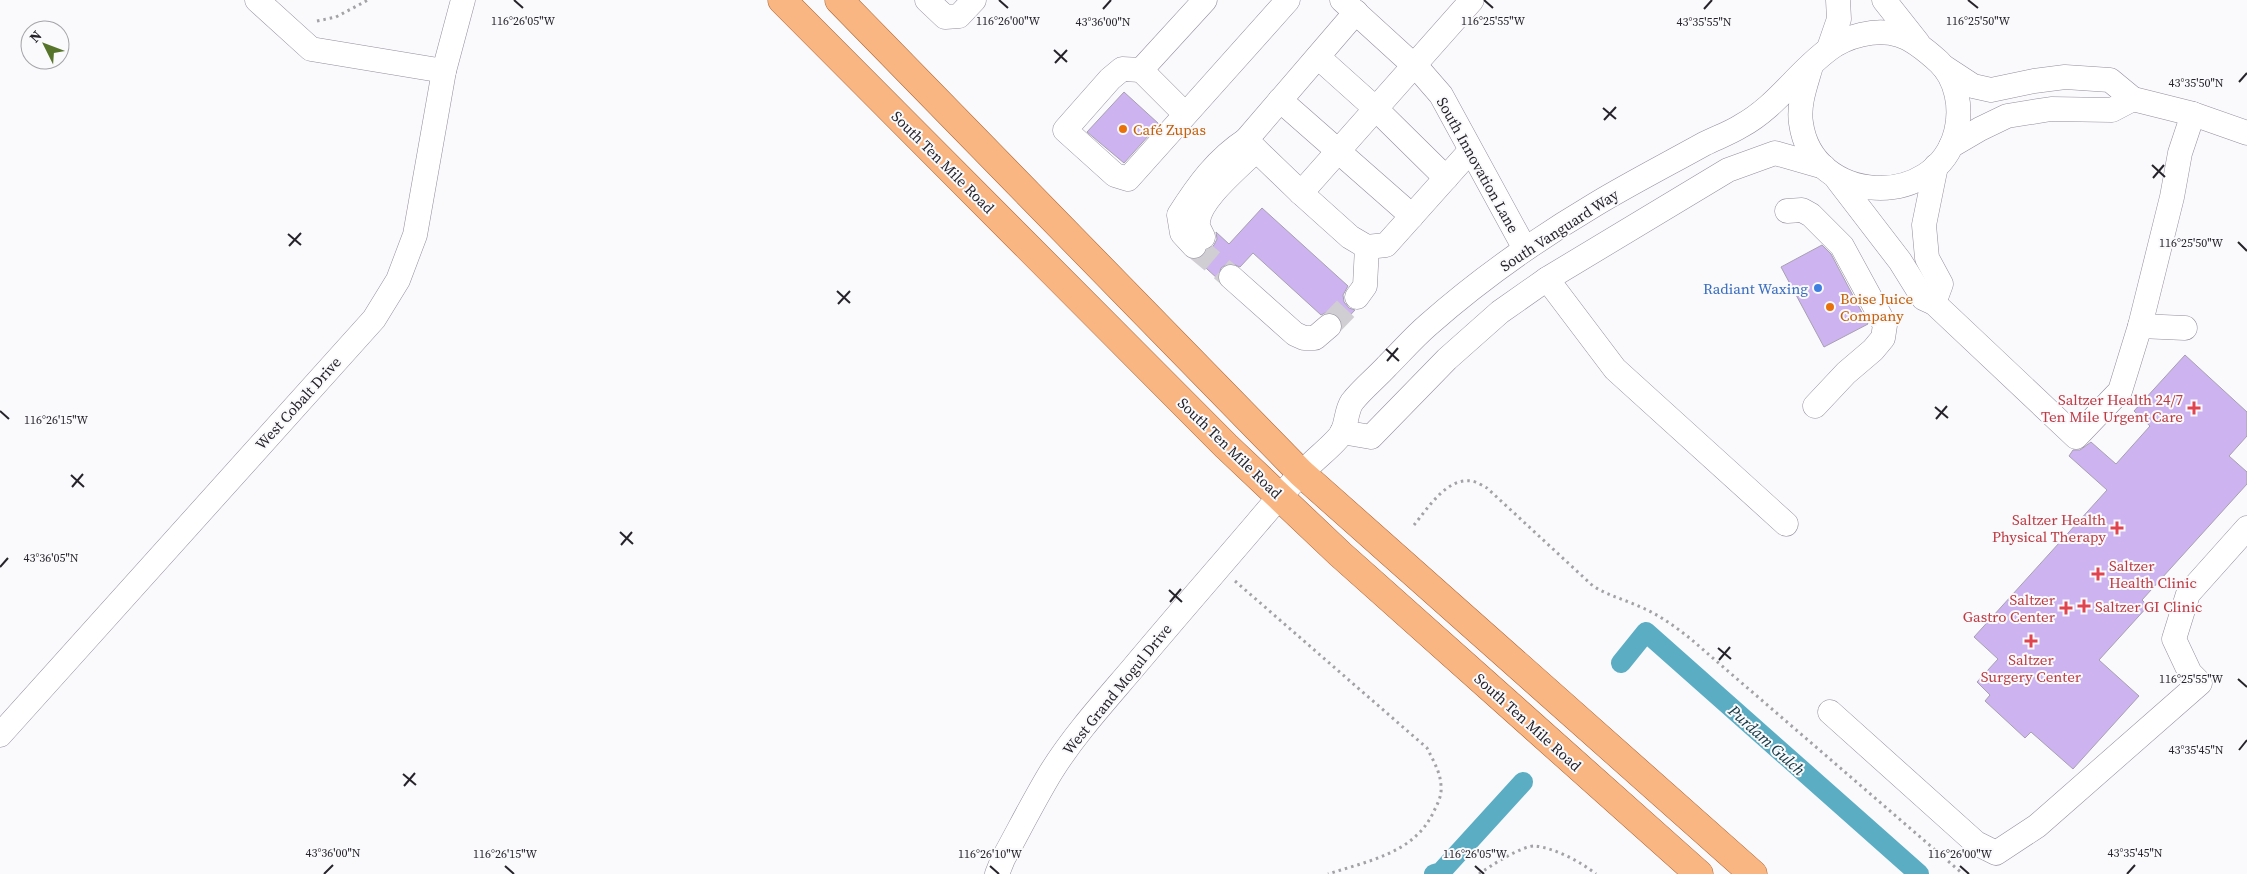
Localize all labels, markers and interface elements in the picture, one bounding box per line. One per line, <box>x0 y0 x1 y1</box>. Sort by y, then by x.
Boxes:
text: 116°26'05"W <box>491 13 555 29</box>
text: 116°26'00"W <box>976 13 1040 29</box>
text: 116°25'55"W <box>1461 13 1525 29</box>
text: 116°25'50"W <box>1946 13 2010 29</box>
text: 43°36'00"N <box>1075 14 1131 30</box>
text: 43°35'55"N <box>1676 14 1732 30</box>
north arrow <box>20 20 70 70</box>
text: N <box>24 26 46 47</box>
text: 43°35'50"N <box>2168 75 2224 91</box>
street label: South Innovation Lane <box>1432 93 1524 237</box>
street label: South Ten Mile Road <box>887 106 999 218</box>
place label: Café Zupas <box>1133 119 1206 140</box>
marker: Café Zupas <box>1117 123 1129 135</box>
street label: South Vanguard Way <box>1496 184 1623 276</box>
text: 116°25'50"W <box>2159 235 2223 251</box>
place label: Radiant Waxing <box>1703 278 1808 299</box>
marker: Radiant Waxing <box>1812 282 1824 294</box>
place label: Boise Juice Company <box>1840 288 1913 326</box>
marker: Boise Juice Company <box>1824 301 1836 313</box>
street label: West Cobalt Drive <box>250 352 346 454</box>
place label: Saltzer Health 24/7 Ten Mile Urgent Care <box>2041 389 2183 427</box>
street label: South Ten Mile Road <box>1173 393 1287 504</box>
marker: Saltzer Health 24/7 Ten Mile Urgent Care <box>2187 401 2201 415</box>
text: 116°26'15"W <box>24 412 88 428</box>
place label: Saltzer Health Physical Therapy <box>1992 509 2106 547</box>
marker: Saltzer Health Physical Therapy <box>2110 521 2124 535</box>
text: 43°36'05"N <box>23 550 79 566</box>
place label: Saltzer Health Clinic <box>2109 555 2197 593</box>
marker: Saltzer Health Clinic <box>2091 567 2105 581</box>
place label: Saltzer Gastro Center <box>1963 589 2056 627</box>
place label: Saltzer GI Clinic <box>2095 596 2202 617</box>
marker: Saltzer GI Clinic <box>2077 599 2091 613</box>
marker: Saltzer Gastro Center <box>2059 601 2073 615</box>
street label: West Grand Mogul Drive <box>1058 619 1177 759</box>
marker: Saltzer Surgery Center <box>2024 634 2038 648</box>
place label: Saltzer Surgery Center <box>1981 649 2082 687</box>
street label: South Ten Mile Road <box>1470 668 1586 776</box>
text: 116°25'55"W <box>2159 671 2223 687</box>
water label: Purdam Gulch <box>1723 699 1810 780</box>
text: 43°35'45"N <box>2168 742 2224 758</box>
text: 43°36'00"N <box>305 845 361 861</box>
text: 43°35'45"N <box>2107 845 2163 861</box>
text: 116°26'15"W <box>473 846 537 862</box>
text: 116°26'10"W <box>958 846 1022 862</box>
text: 116°26'05"W <box>1443 846 1507 862</box>
text: 116°26'00"W <box>1928 846 1992 862</box>

